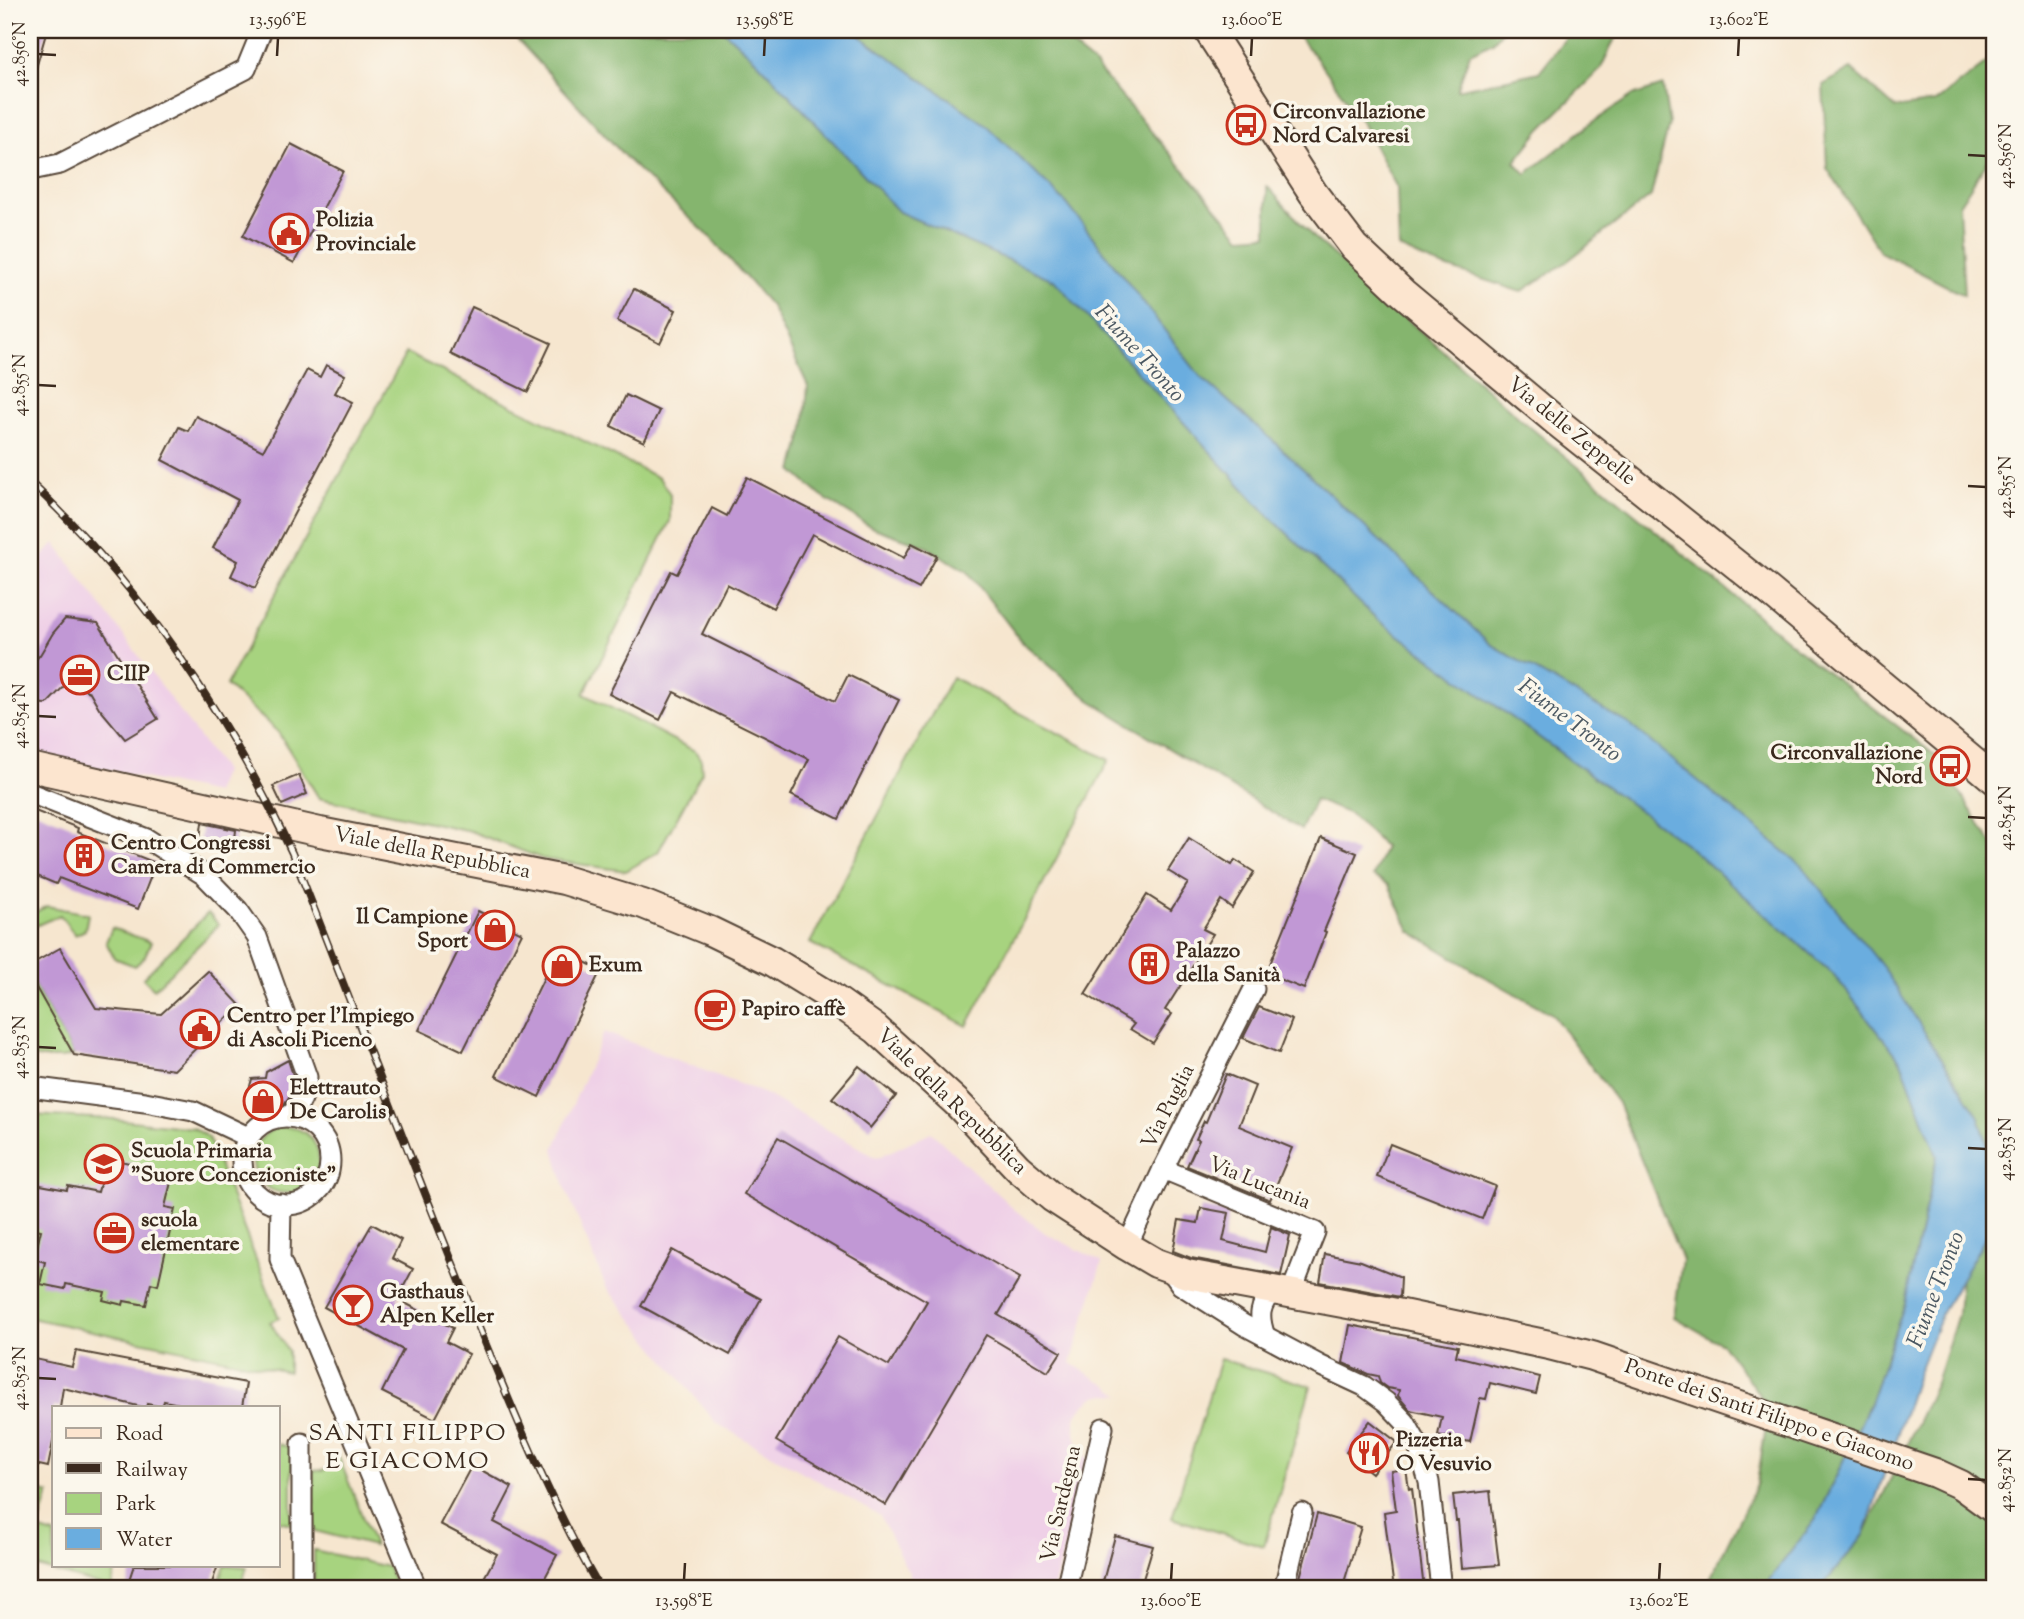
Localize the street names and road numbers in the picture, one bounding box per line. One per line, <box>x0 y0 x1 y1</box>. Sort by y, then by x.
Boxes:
street label: Via delle Zeppelle <box>1500 370 1642 494</box>
street label: Viale della Repubblica <box>331 820 533 888</box>
street label: Viale della Repubblica <box>869 1022 1033 1182</box>
street label: Via Puglia <box>1135 1059 1203 1154</box>
street label: Via Lucania <box>1203 1150 1315 1218</box>
street label: Ponte dei Santi Filippo e Giacomo <box>1620 1352 1918 1480</box>
street label: Via Sardegna <box>1034 1442 1090 1566</box>

